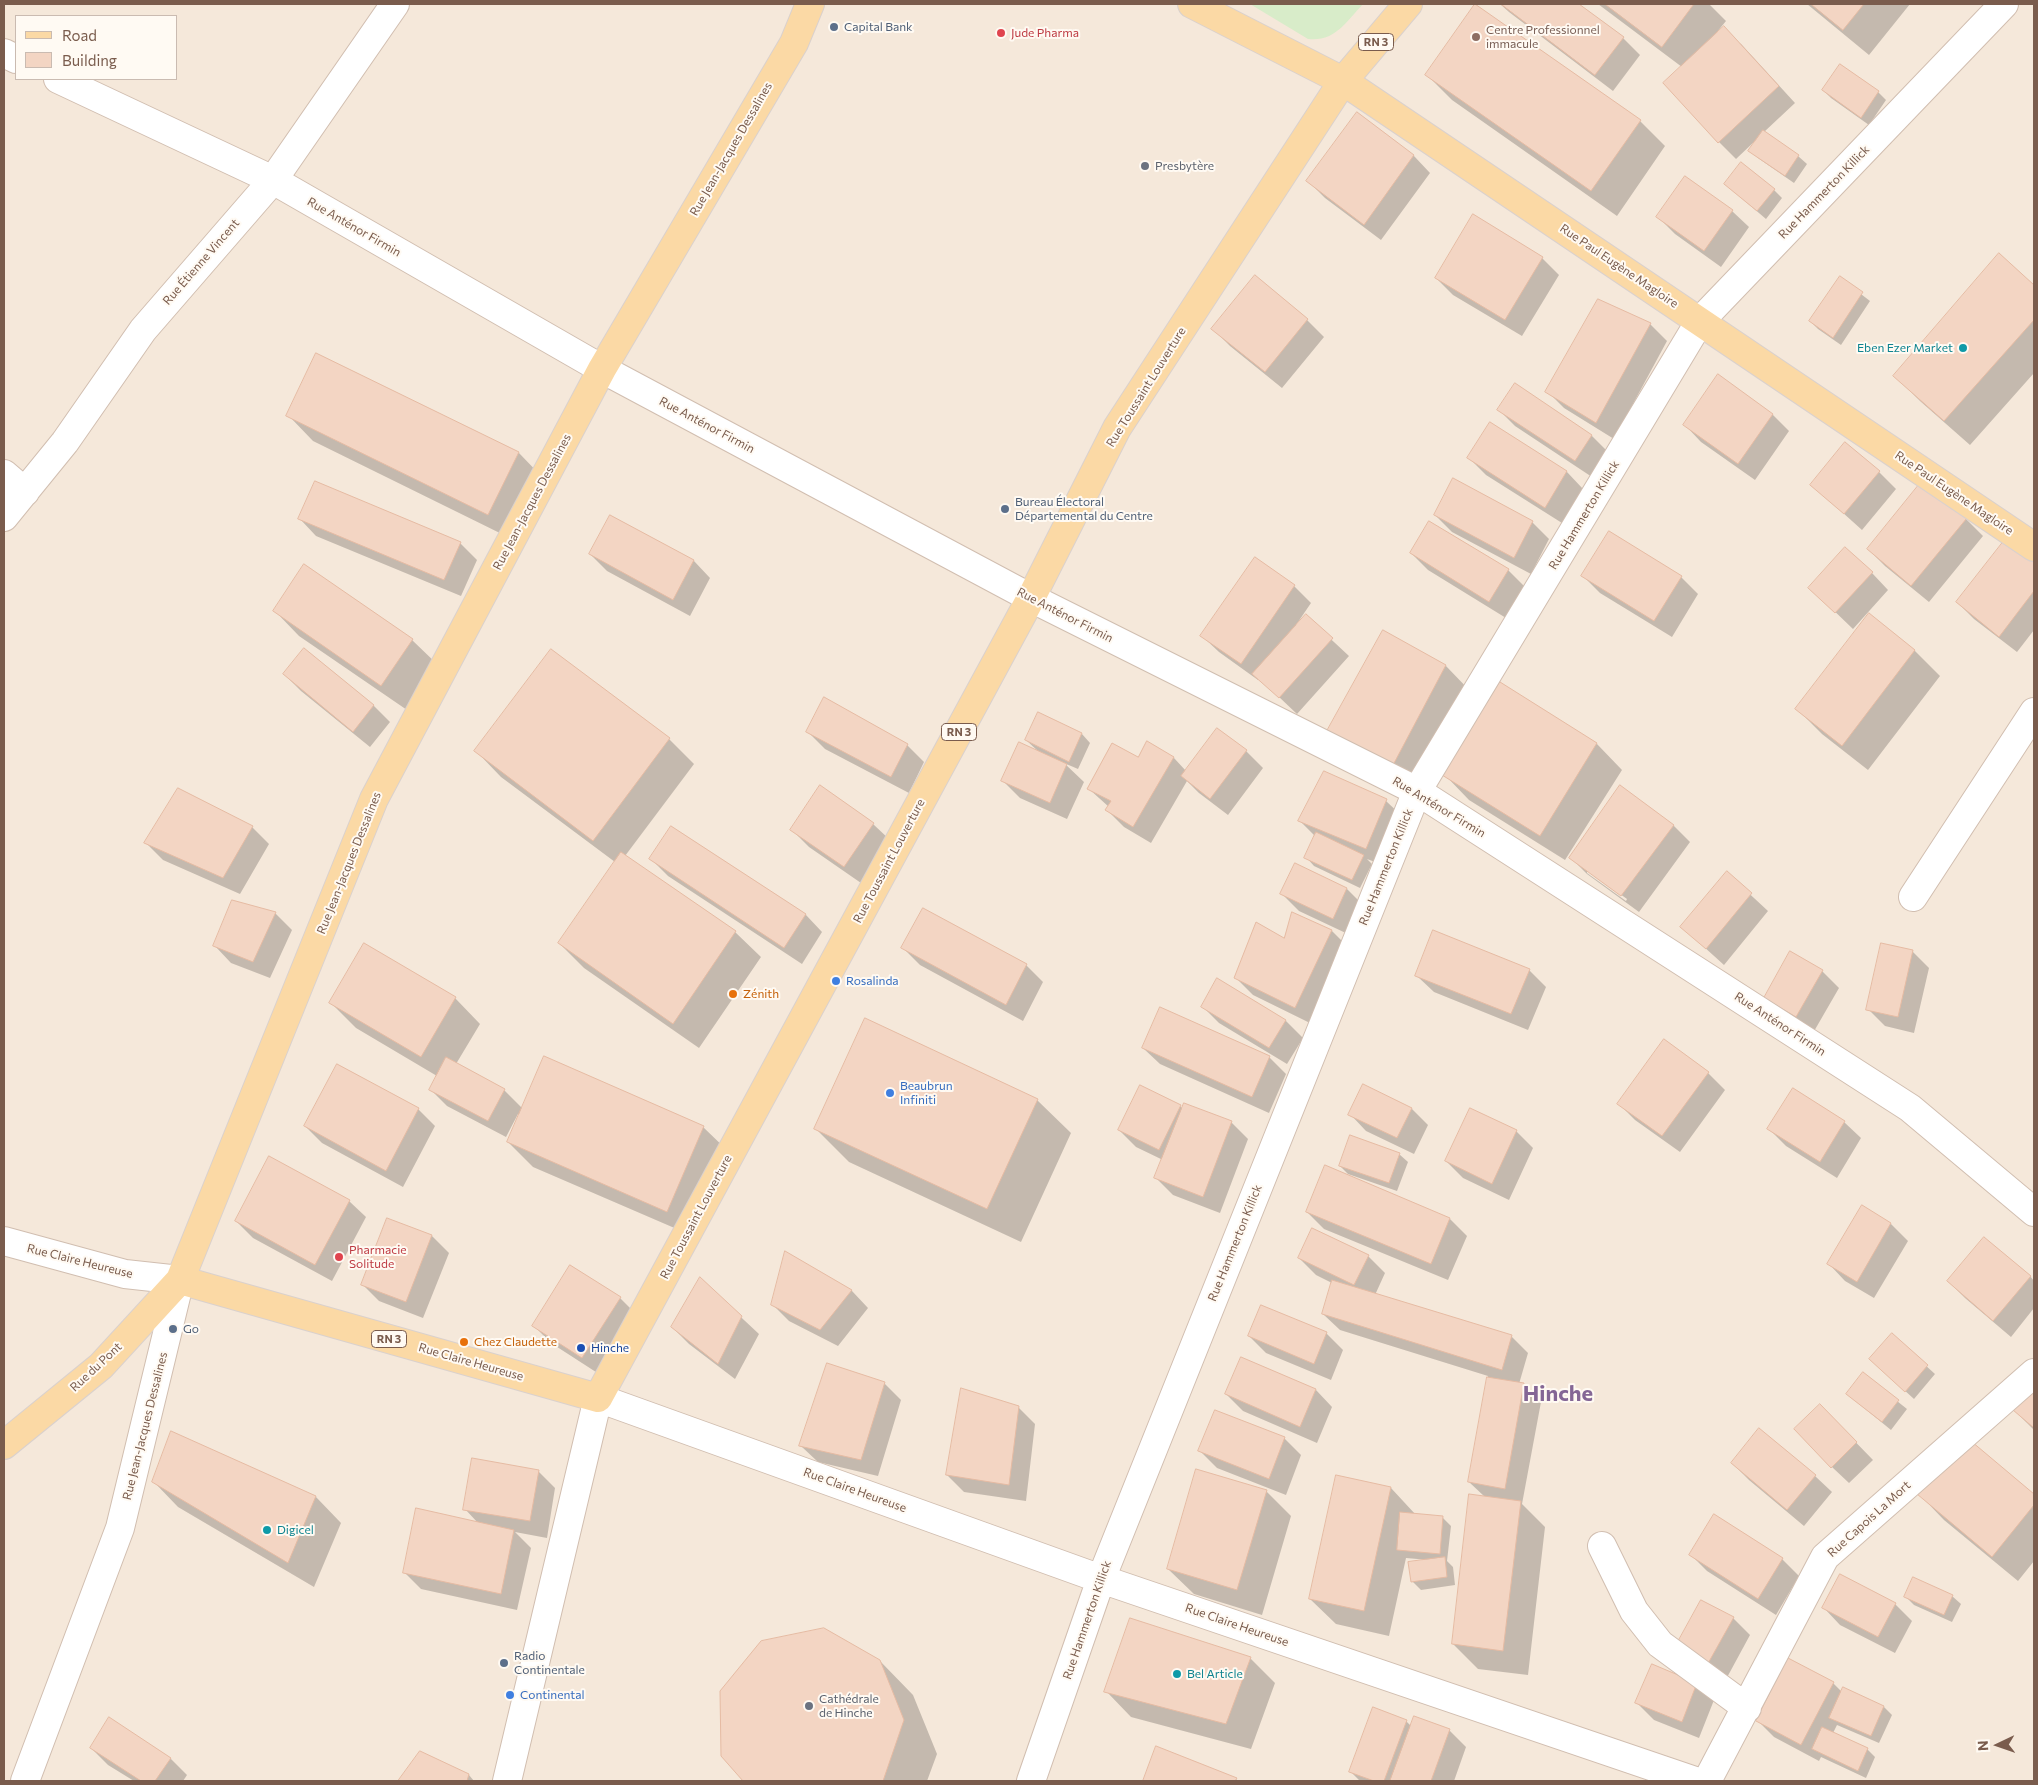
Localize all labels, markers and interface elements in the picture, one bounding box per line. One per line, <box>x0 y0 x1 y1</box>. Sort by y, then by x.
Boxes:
legend <box>15 15 178 80</box>
place label: Capital Bank <box>844 20 913 34</box>
marker: Capital Bank <box>828 21 840 33</box>
place label: Centre Professionnel immacule <box>1486 23 1600 51</box>
text: Road <box>62 26 97 44</box>
place label: Jude Pharma <box>1011 26 1079 40</box>
marker: Jude Pharma <box>995 27 1007 39</box>
marker: Centre Professionnel immacule <box>1470 31 1482 43</box>
road number: RN 3 <box>1358 34 1394 51</box>
text: Building <box>62 51 117 69</box>
street label: Rue Jean-Jacques Dessalines <box>687 80 775 218</box>
street label: Rue Hammerton Killick <box>1776 142 1872 242</box>
place label: Presbytère <box>1155 159 1214 173</box>
marker: Presbytère <box>1139 160 1151 172</box>
street label: Rue Anténor Firmin <box>305 194 403 260</box>
street label: Rue Étienne Vincent <box>160 216 242 308</box>
street label: Rue Paul Eugène Magloire <box>1557 221 1681 311</box>
street label: Rue Toussaint Louverture <box>1103 324 1189 450</box>
place label: Eben Ezer Market <box>1857 341 1953 355</box>
marker: Eben Ezer Market <box>1957 342 1969 354</box>
street label: Rue Anténor Firmin <box>657 394 757 456</box>
street label: Rue Jean-Jacques Dessalines <box>490 432 574 572</box>
street label: Rue Paul Eugène Magloire <box>1892 448 2016 538</box>
street label: Rue Hammerton Killick <box>1546 458 1622 572</box>
place label: Bureau Électoral Départemental du Centre <box>1015 495 1153 523</box>
marker: Bureau Électoral Départemental du Centre <box>999 503 1011 515</box>
street label: Rue Anténor Firmin <box>1015 585 1115 645</box>
road number: RN 3 <box>942 724 976 740</box>
street label: Rue Anténor Firmin <box>1390 774 1488 840</box>
street label: Rue Jean-Jacques Dessalines <box>314 790 384 936</box>
street label: Rue Toussaint Louverture <box>850 796 928 926</box>
street label: Rue Hammerton Killick <box>1356 807 1416 927</box>
place label: Rosalinda <box>846 974 899 988</box>
marker: Rosalinda <box>830 975 842 987</box>
place label: Zénith <box>743 987 779 1001</box>
marker: Zénith <box>727 988 739 1000</box>
street label: Rue Anténor Firmin <box>1732 989 1828 1059</box>
place label: Beaubrun Infiniti <box>900 1079 953 1107</box>
marker: Beaubrun Infiniti <box>884 1087 896 1099</box>
street label: Rue Toussaint Louverture <box>657 1152 735 1282</box>
street label: Rue Hammerton Killick <box>1205 1183 1265 1303</box>
street label: Rue Claire Heureuse <box>26 1241 134 1281</box>
place label: Pharmacie Solitude <box>349 1243 407 1271</box>
marker: Pharmacie Solitude <box>333 1251 345 1263</box>
place label: Go <box>183 1322 199 1336</box>
marker: Go <box>167 1323 179 1335</box>
road number: RN 3 <box>372 1330 406 1348</box>
place label: Chez Claudette <box>474 1335 557 1349</box>
marker: Chez Claudette <box>458 1336 470 1348</box>
street label: Rue du Pont <box>67 1339 125 1395</box>
street label: Rue Claire Heureuse <box>417 1340 525 1384</box>
place label: Hinche <box>591 1341 629 1355</box>
marker: Hinche <box>575 1342 587 1354</box>
street label: Rue Jean-Jacques Dessalines <box>120 1351 170 1501</box>
district label: Hinche <box>1523 1381 1593 1407</box>
street label: Rue Claire Heureuse <box>802 1465 908 1515</box>
street label: Rue Capois La Mort <box>1825 1478 1913 1560</box>
place label: Digicel <box>277 1523 314 1537</box>
marker: Digicel <box>261 1524 273 1536</box>
street label: Rue Hammerton Killick <box>1060 1559 1114 1681</box>
street label: Rue Claire Heureuse <box>1183 1601 1291 1649</box>
place label: Radio Continentale <box>514 1649 585 1677</box>
marker: Radio Continentale <box>498 1657 510 1669</box>
place label: Bel Article <box>1187 1667 1243 1681</box>
marker: Bel Article <box>1171 1668 1183 1680</box>
place label: Continental <box>520 1688 585 1702</box>
marker: Continental <box>504 1689 516 1701</box>
place label: Cathédrale de Hinche <box>819 1692 879 1720</box>
marker: Cathédrale de Hinche <box>803 1700 815 1712</box>
north arrow <box>1973 1720 2023 1770</box>
text: N <box>1974 1740 1991 1751</box>

